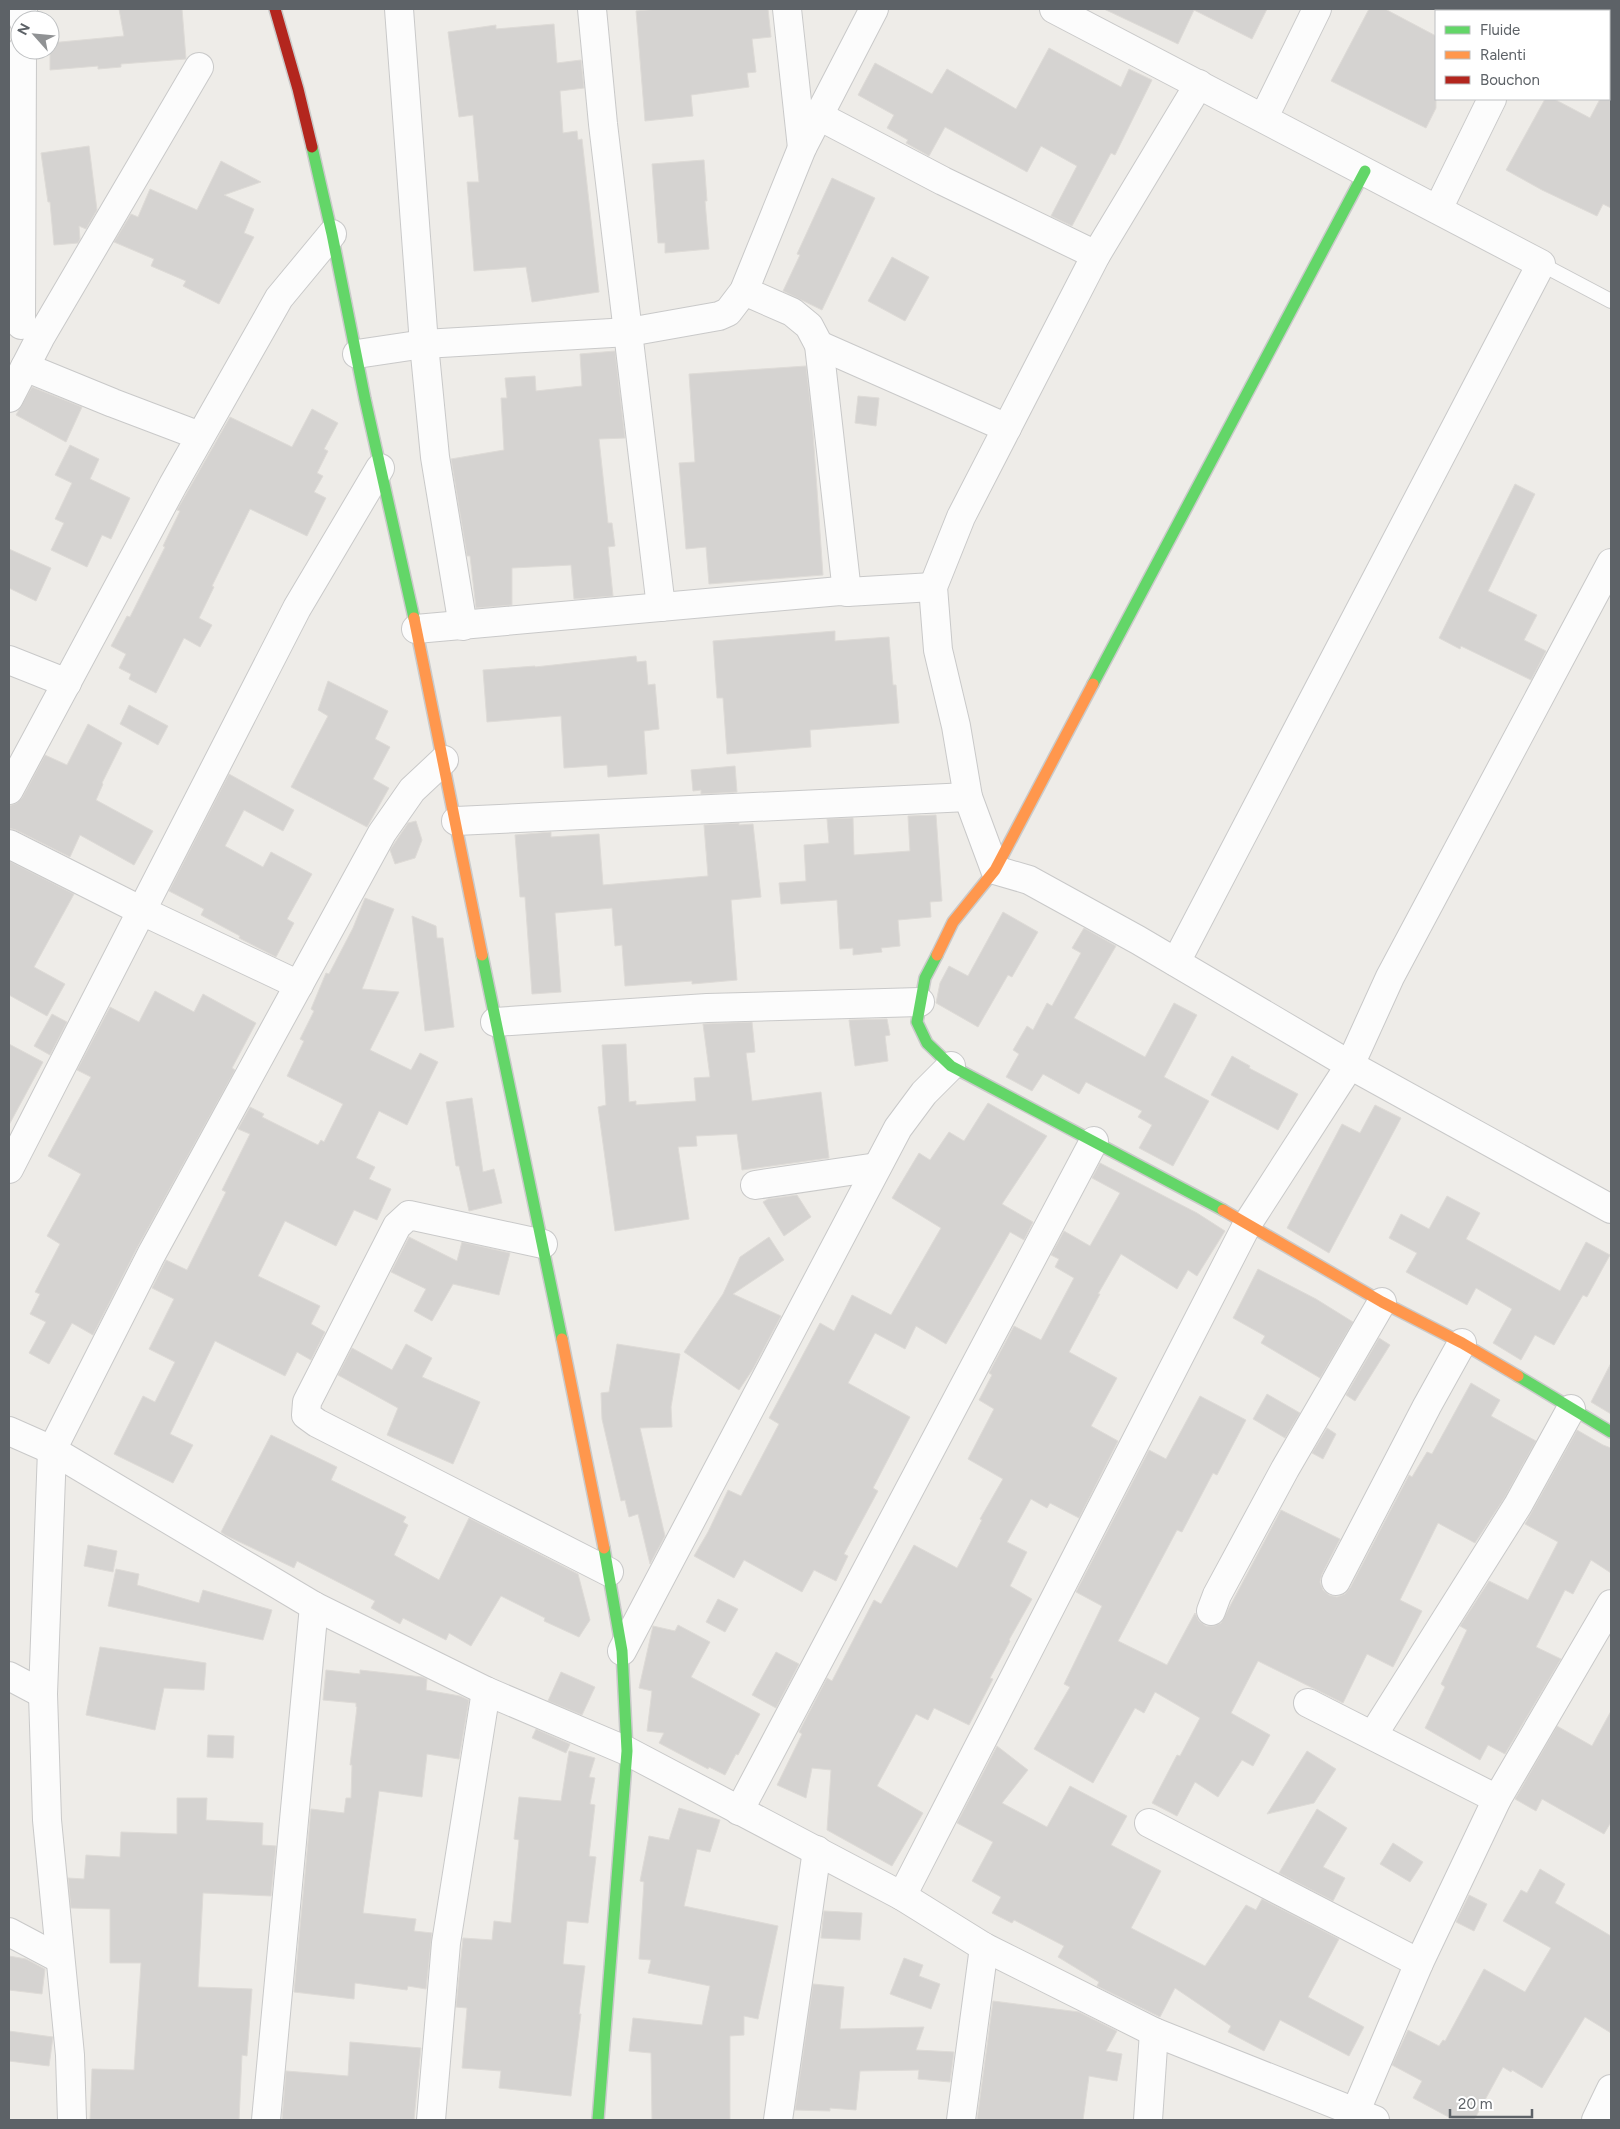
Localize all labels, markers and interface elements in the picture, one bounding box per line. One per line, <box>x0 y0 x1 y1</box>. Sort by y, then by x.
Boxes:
north arrow <box>10 10 60 60</box>
legend <box>1435 10 1610 100</box>
text: N <box>14 21 34 38</box>
text: Fluide <box>1480 21 1520 39</box>
text: Ralenti <box>1480 46 1526 64</box>
text: Bouchon <box>1480 71 1540 89</box>
scale bar <box>1450 2086 1532 2118</box>
text: 20 m <box>1458 2095 1492 2113</box>

